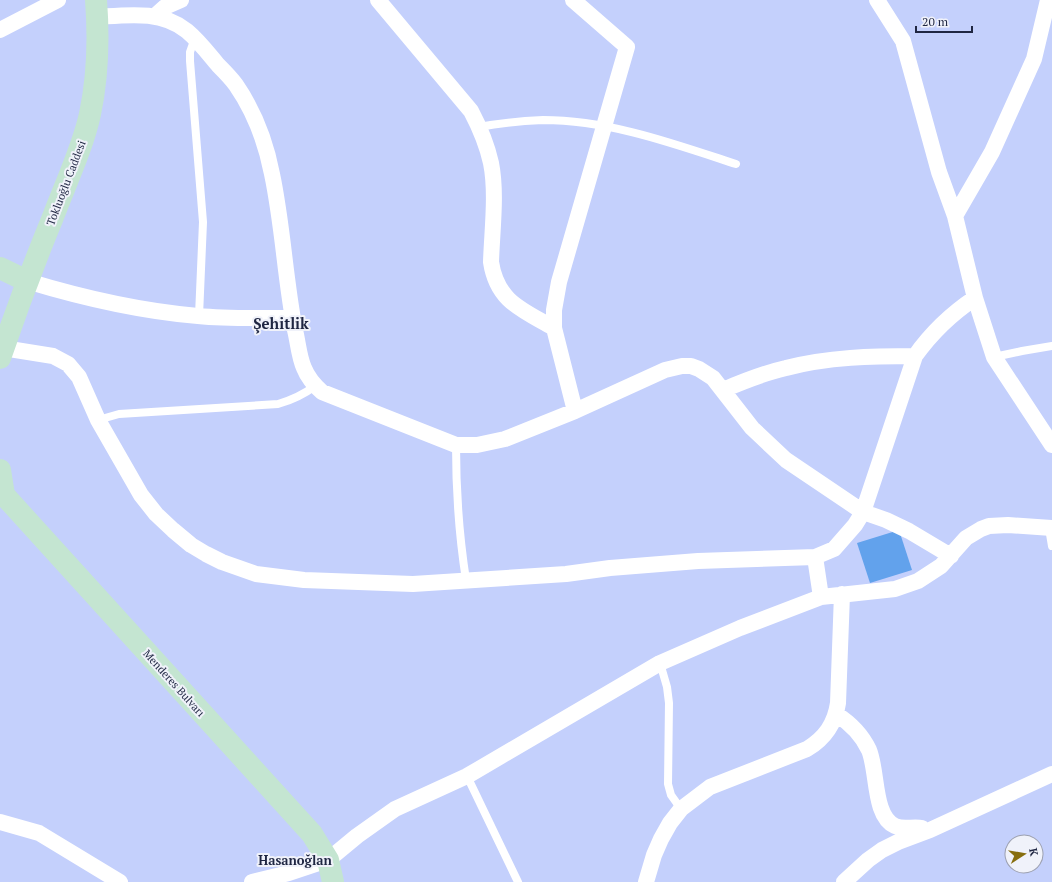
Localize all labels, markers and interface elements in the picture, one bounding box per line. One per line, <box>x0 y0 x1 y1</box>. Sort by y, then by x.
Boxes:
scale bar <box>916 8 972 34</box>
text: 20 m <box>922 14 949 29</box>
street label: Tokluoğlu Caddesi <box>43 138 89 228</box>
district label: Şehitlik <box>253 313 309 334</box>
street label: Menderes Bulvarı <box>140 647 208 719</box>
north arrow <box>1004 834 1044 874</box>
text: K <box>1026 847 1041 857</box>
district label: Hasanoğlan <box>258 851 332 869</box>

